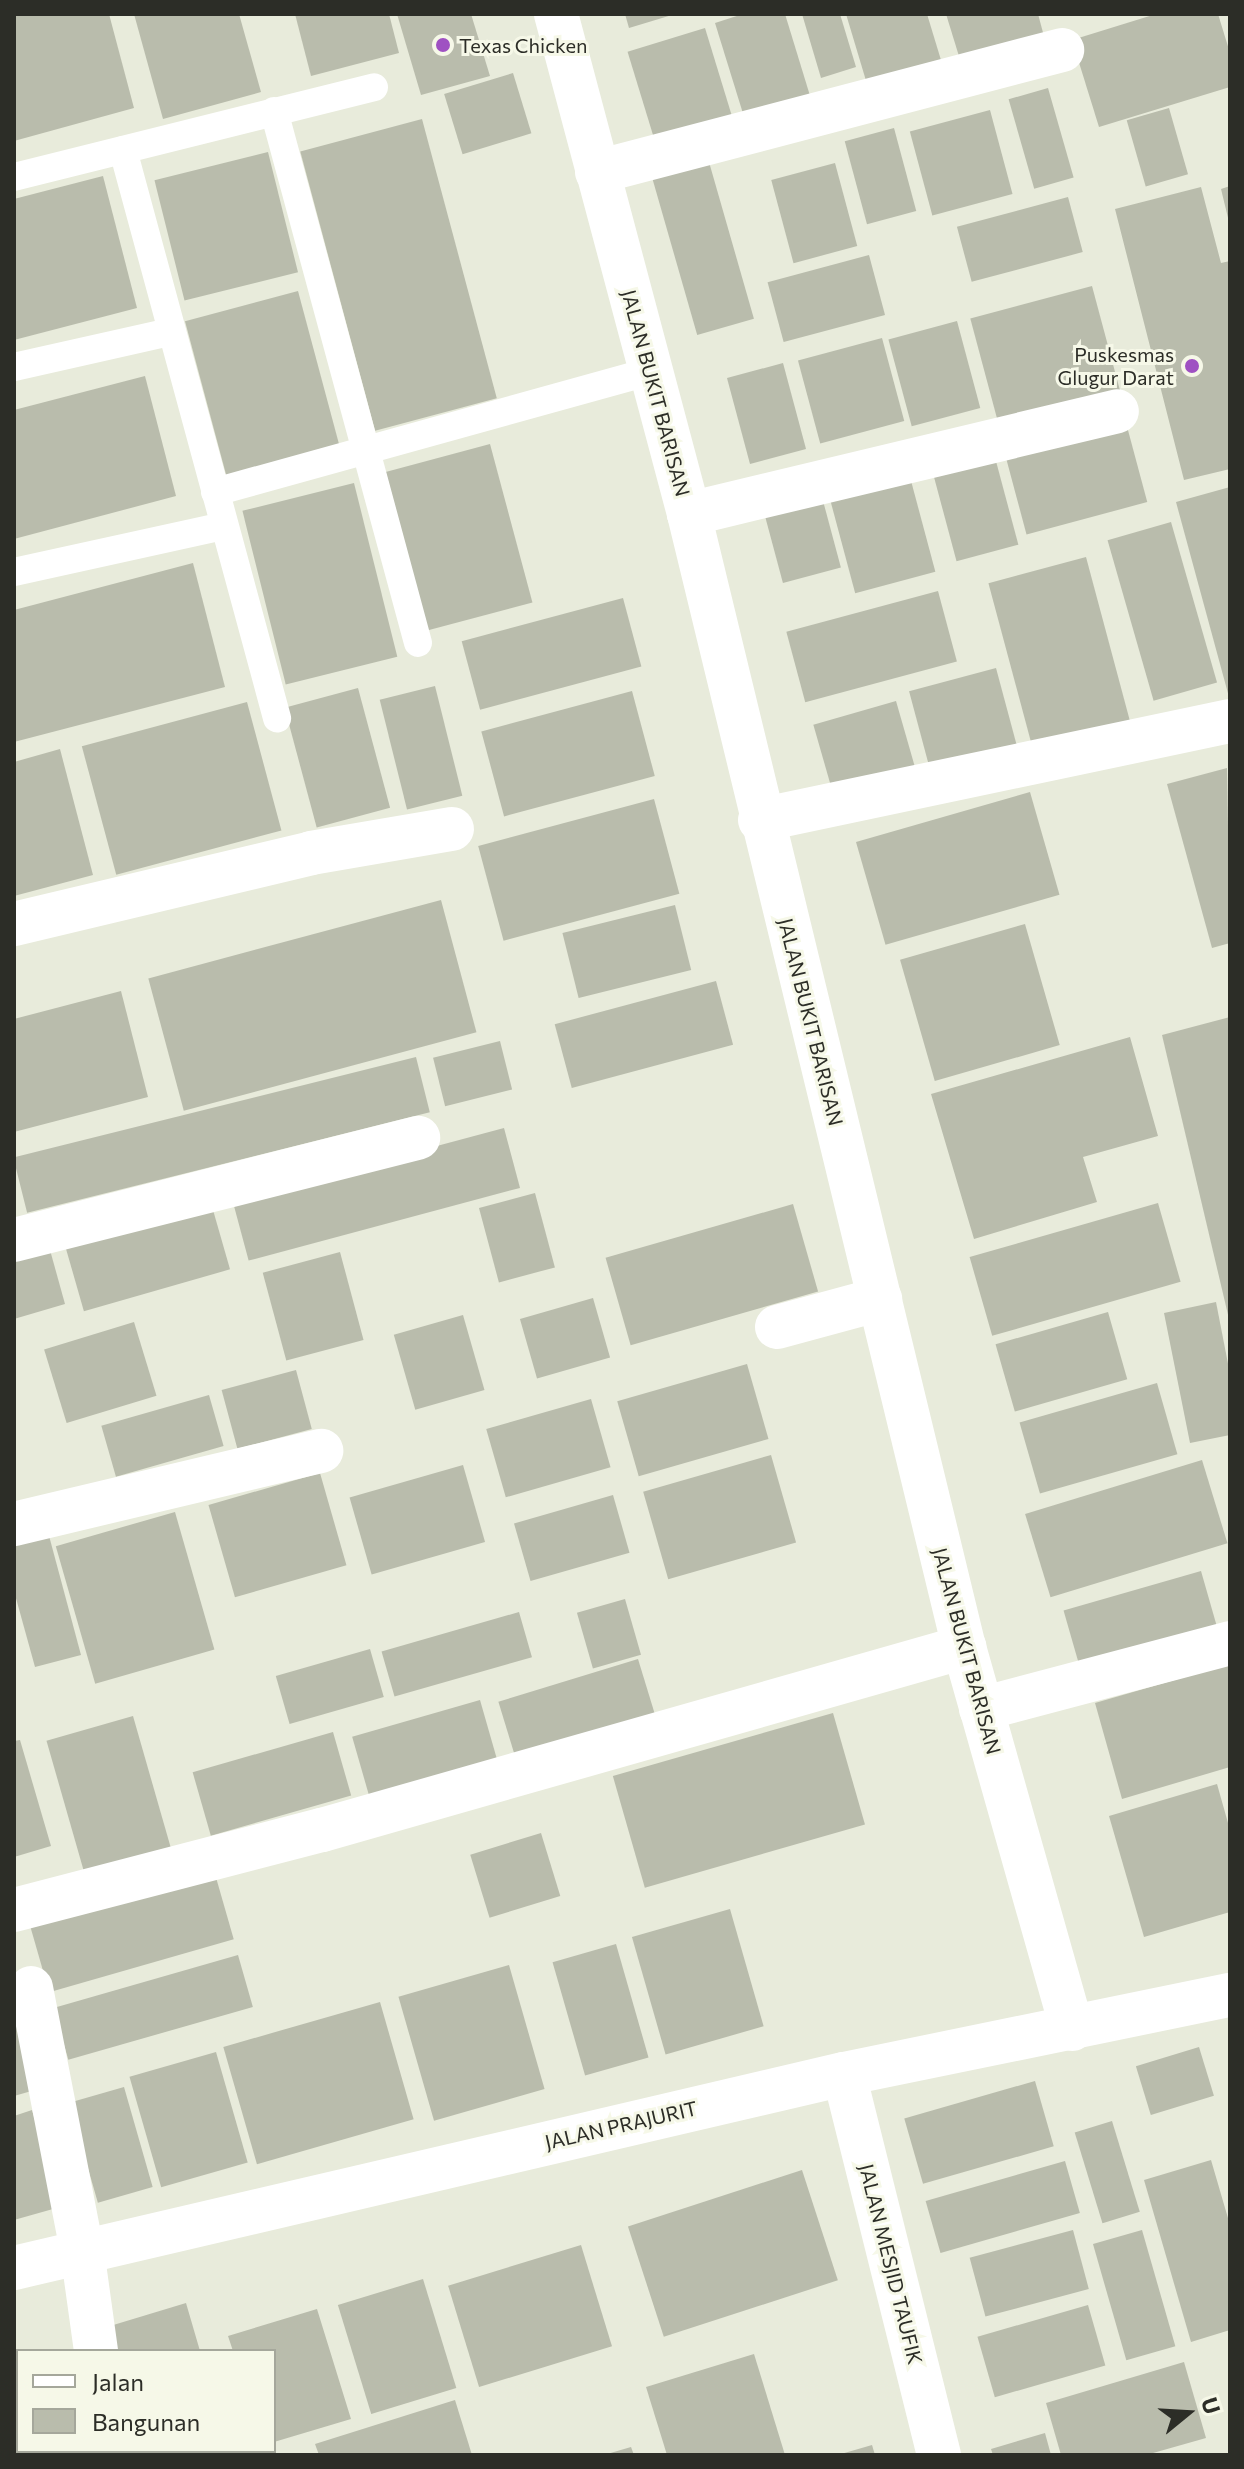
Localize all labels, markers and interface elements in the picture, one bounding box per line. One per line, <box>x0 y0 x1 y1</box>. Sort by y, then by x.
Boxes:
place label: Texas Chicken <box>459 33 587 57</box>
marker: Texas Chicken <box>434 36 452 54</box>
street label: JALAN BUKIT BARISAN <box>617 287 695 499</box>
place label: Puskesmas Glugur Darat <box>1058 342 1174 389</box>
marker: Puskesmas Glugur Darat <box>1181 355 1203 377</box>
street label: JALAN BUKIT BARISAN <box>774 916 848 1128</box>
street label: JALAN BUKIT BARISAN <box>928 1545 1006 1757</box>
street label: JALAN PRAJURIT <box>542 2096 700 2154</box>
street label: JALAN MESJID TAUFIK <box>854 2161 928 2367</box>
legend <box>16 2349 276 2453</box>
text: Jalan <box>92 2367 144 2396</box>
north arrow <box>1148 2373 1228 2453</box>
text: U <box>1196 2394 1227 2417</box>
text: Bangunan <box>92 2407 200 2436</box>

